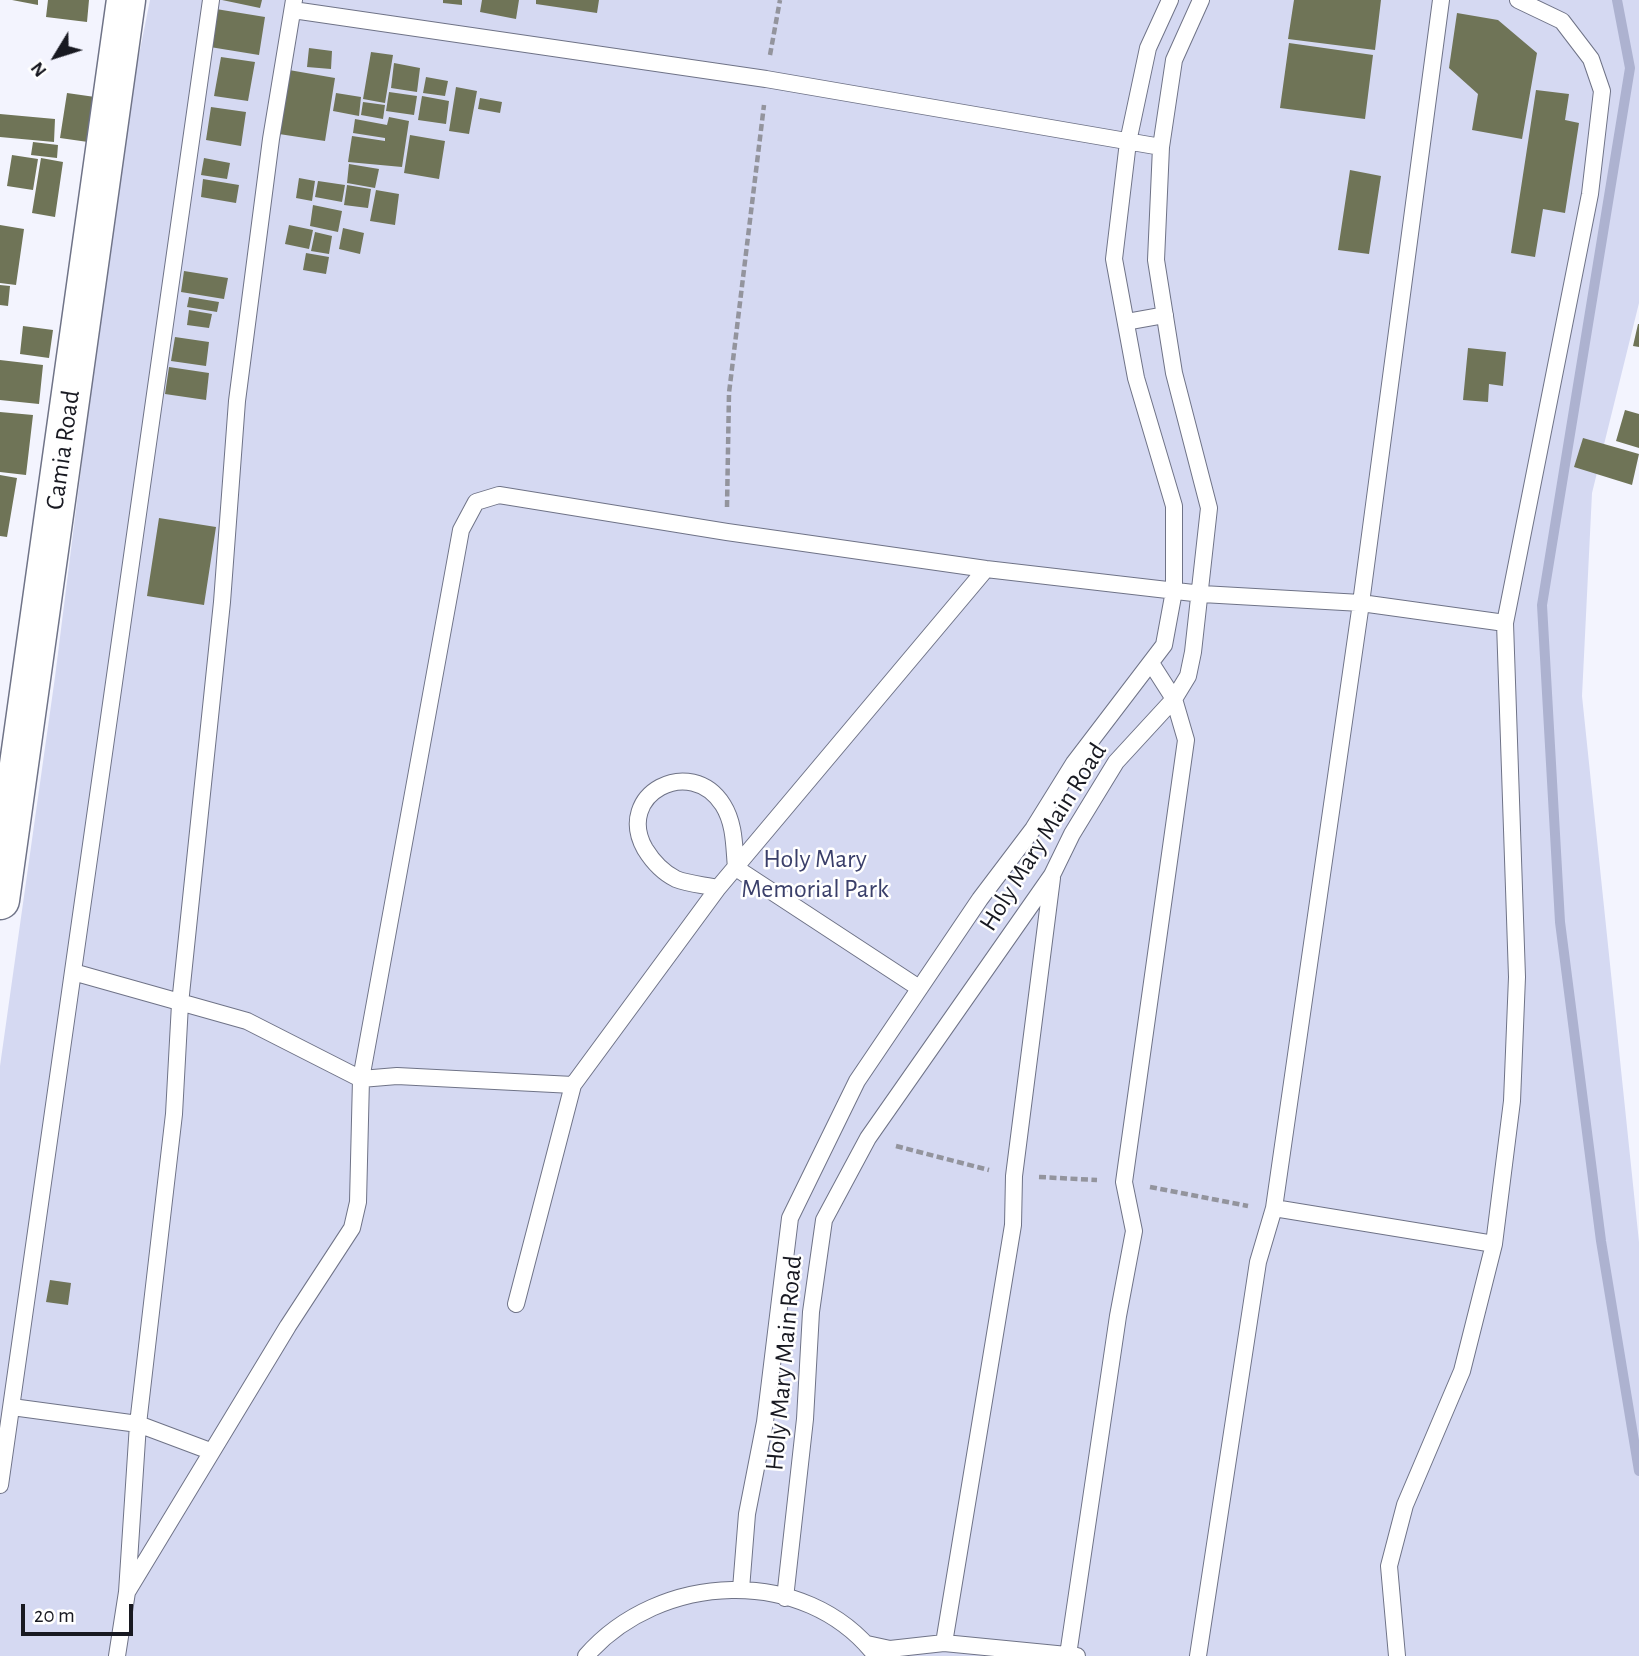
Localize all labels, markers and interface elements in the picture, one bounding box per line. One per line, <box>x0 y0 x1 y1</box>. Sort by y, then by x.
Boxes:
north arrow <box>21 21 91 91</box>
text: N <box>28 58 51 80</box>
street label: Camia Road <box>39 388 87 512</box>
street label: Holy Mary Main Road <box>973 737 1113 937</box>
park label: Holy Mary Memorial Park <box>741 843 889 904</box>
street label: Holy Mary Main Road <box>759 1254 809 1472</box>
scale bar <box>24 1590 136 1634</box>
text: 20 m <box>34 1605 75 1626</box>

